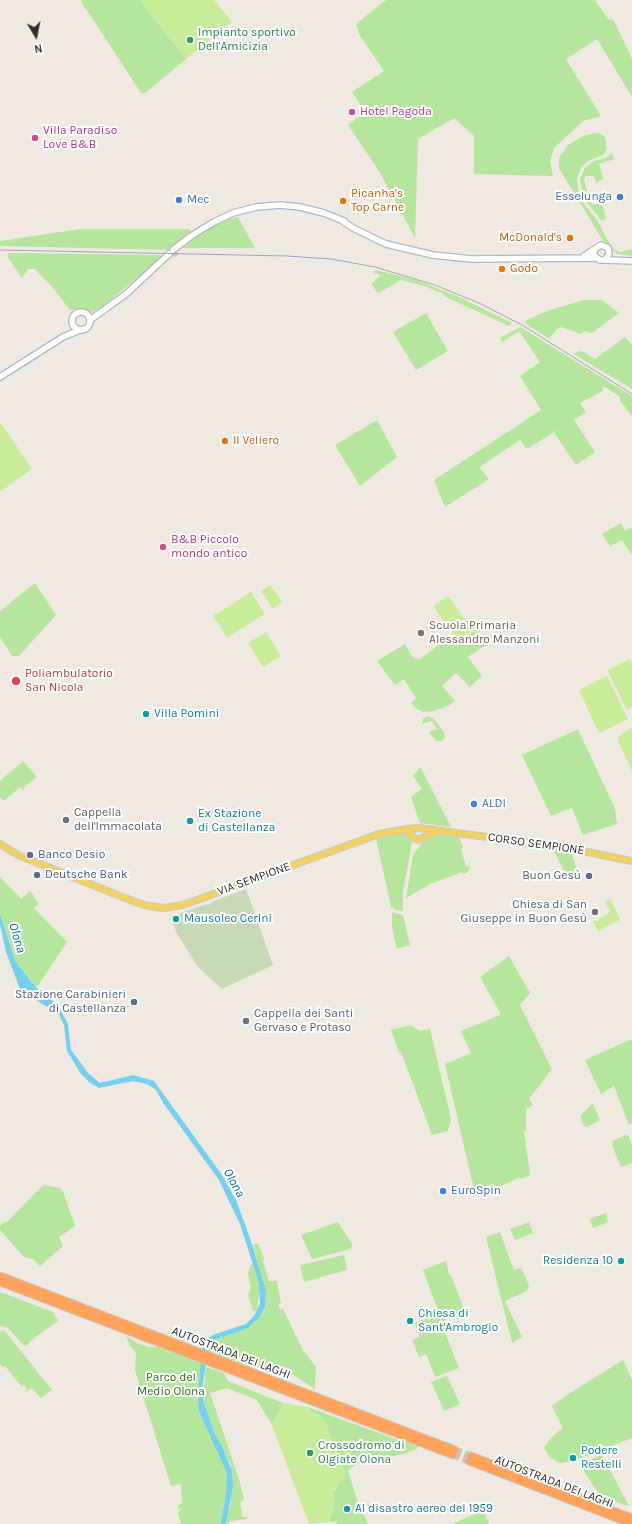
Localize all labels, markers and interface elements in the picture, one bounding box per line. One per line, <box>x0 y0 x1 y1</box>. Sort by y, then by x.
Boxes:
north arrow <box>16 16 56 56</box>
place label: Impianto sportivo Dell'Amicizia <box>198 26 296 54</box>
marker: Impianto sportivo Dell'Amicizia <box>185 35 195 45</box>
text: N <box>33 41 43 55</box>
place label: Hotel Pagoda <box>360 105 432 119</box>
marker: Hotel Pagoda <box>347 107 357 117</box>
place label: Villa Paradiso Love B&B <box>43 124 117 152</box>
marker: Villa Paradiso Love B&B <box>30 133 40 143</box>
place label: Picanha's Top Carne <box>351 187 404 215</box>
place label: Esselunga <box>555 190 612 204</box>
marker: Esselunga <box>615 192 625 202</box>
place label: Mec <box>187 193 210 207</box>
marker: Mec <box>174 195 184 205</box>
marker: Picanha's Top Carne <box>338 196 348 206</box>
place label: McDonald's <box>499 231 562 245</box>
marker: McDonald's <box>565 233 575 243</box>
place label: Godo <box>510 262 538 276</box>
marker: Godo <box>497 264 507 274</box>
place label: Il Veliero <box>233 434 279 448</box>
marker: Il Veliero <box>220 436 230 446</box>
place label: B&B Piccolo mondo antico <box>171 533 247 561</box>
marker: B&B Piccolo mondo antico <box>158 542 168 552</box>
place label: Scuola Primaria Alessandro Manzoni <box>429 619 540 647</box>
marker: Scuola Primaria Alessandro Manzoni <box>416 628 426 638</box>
place label: Poliambulatorio San Nicola <box>25 667 113 695</box>
marker: Poliambulatorio San Nicola <box>10 675 22 687</box>
place label: Villa Pomini <box>154 707 219 721</box>
marker: Villa Pomini <box>141 709 151 719</box>
place label: ALDI <box>482 797 506 811</box>
marker: ALDI <box>469 799 479 809</box>
place label: Cappella dell'Immacolata <box>74 806 162 834</box>
place label: Ex Stazione di Castellanza <box>198 807 275 835</box>
marker: Cappella dell'Immacolata <box>61 815 71 825</box>
marker: Ex Stazione di Castellanza <box>185 816 195 826</box>
street label: CORSO SEMPIONE <box>487 830 585 858</box>
place label: Banco Desio <box>38 848 105 862</box>
marker: Banco Desio <box>25 850 35 860</box>
street label: VIA SEMPIONE <box>215 859 293 899</box>
place label: Deutsche Bank <box>45 868 128 882</box>
place label: Buon Gesù <box>522 869 581 883</box>
marker: Deutsche Bank <box>32 870 42 880</box>
marker: Buon Gesù <box>584 871 594 881</box>
place label: Chiesa di San Giuseppe in Buon Gesù <box>460 898 587 926</box>
marker: Chiesa di San Giuseppe in Buon Gesù <box>590 907 600 917</box>
place label: Mausoleo Cerini <box>184 912 272 926</box>
marker: Mausoleo Cerini <box>171 914 181 924</box>
water label: Olona <box>5 921 29 955</box>
place label: Stazione Carabinieri di Castellanza <box>15 988 126 1016</box>
marker: Stazione Carabinieri di Castellanza <box>129 997 139 1007</box>
place label: Cappella dei Santi Gervaso e Protaso <box>254 1007 353 1035</box>
marker: Cappella dei Santi Gervaso e Protaso <box>241 1016 251 1026</box>
water label: Olona <box>220 1166 248 1200</box>
place label: EuroSpin <box>451 1184 501 1198</box>
marker: EuroSpin <box>438 1186 448 1196</box>
place label: Residenza 10 <box>543 1254 613 1268</box>
marker: Residenza 10 <box>616 1256 626 1266</box>
place label: Chiesa di Sant'Ambrogio <box>418 1307 498 1335</box>
marker: Chiesa di Sant'Ambrogio <box>405 1316 415 1326</box>
street label: AUTOSTRADA DEI LAGHI <box>170 1324 292 1382</box>
park label: Parco del Medio Olona <box>137 1371 205 1399</box>
place label: Crossodromo di Olgiate Olona <box>318 1439 405 1467</box>
place label: Podere Restelli <box>581 1444 622 1472</box>
marker: Crossodromo di Olgiate Olona <box>305 1448 315 1458</box>
street label: AUTOSTRADA DEI LAGHI <box>493 1453 615 1511</box>
marker: Podere Restelli <box>568 1453 578 1463</box>
place label: Al disastro aereo del 1959 <box>355 1502 493 1516</box>
marker: Al disastro aereo del 1959 <box>342 1504 352 1514</box>

